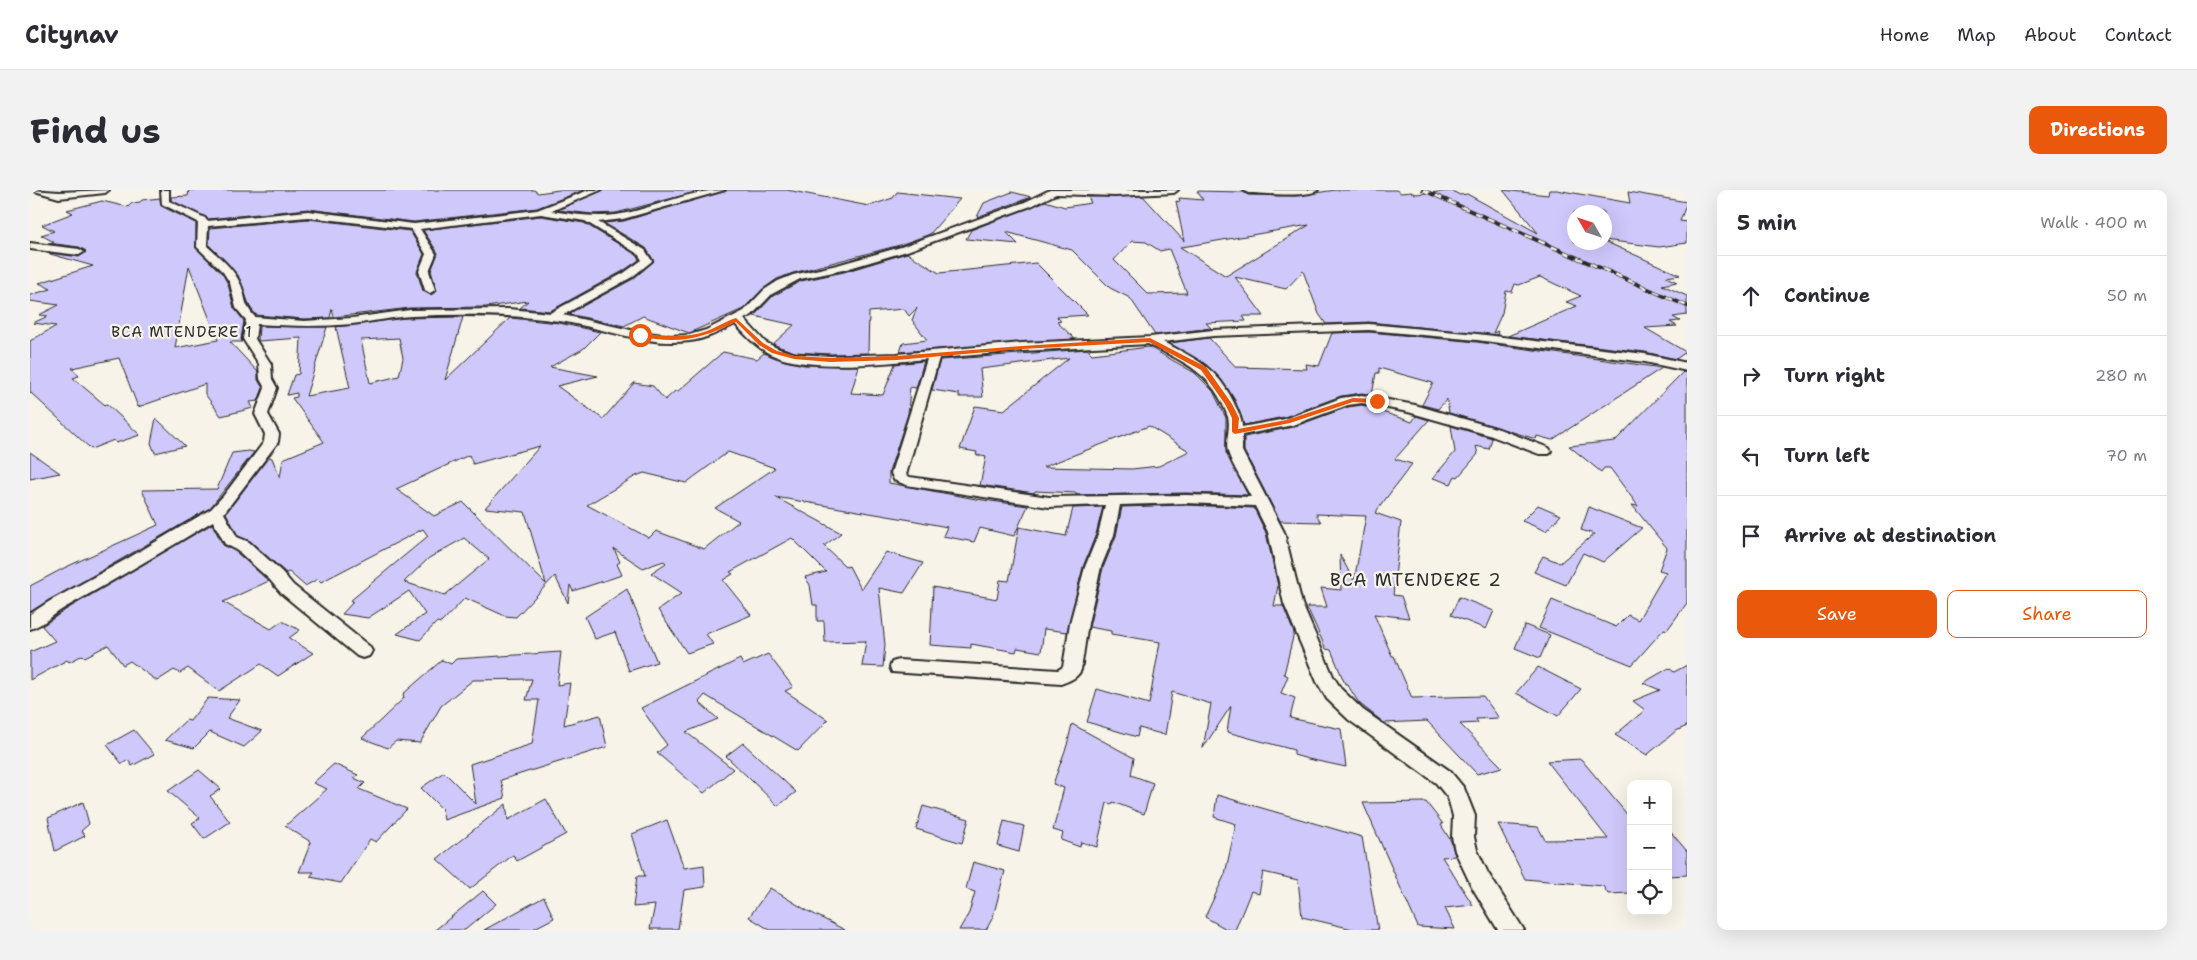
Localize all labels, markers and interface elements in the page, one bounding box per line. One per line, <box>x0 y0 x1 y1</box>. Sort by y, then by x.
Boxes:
text: Citynav <box>25 19 119 51</box>
text: Home <box>1880 23 1929 47</box>
text: Map <box>1957 23 1996 47</box>
text: About <box>2024 23 2077 47</box>
text: Contact <box>2105 23 2172 47</box>
button: Directions <box>2029 106 2167 154</box>
text: Find us <box>30 107 161 154</box>
north arrow <box>1567 205 1612 250</box>
text: 5 min <box>1737 209 1797 237</box>
text: Walk · 400 m <box>2040 212 2147 233</box>
icon: ahead <box>1737 282 1765 310</box>
text: Continue <box>1784 283 1870 308</box>
text: 50 m <box>2107 285 2147 306</box>
district label: BCA MTENDERE 1 <box>111 322 253 342</box>
route start <box>629 324 652 347</box>
icon: right <box>1737 362 1765 390</box>
text: Turn right <box>1784 363 1885 388</box>
text: 280 m <box>2095 365 2147 386</box>
route end <box>1366 390 1389 413</box>
icon: left <box>1737 442 1765 470</box>
text: Turn left <box>1784 443 1870 468</box>
text: 70 m <box>2106 445 2147 466</box>
icon: arrive <box>1737 522 1765 550</box>
text: Arrive at destination <box>1784 523 1996 548</box>
district label: BCA MTENDERE 2 <box>1330 568 1502 592</box>
button: Save <box>1737 590 1937 638</box>
button: Share <box>1947 590 2147 638</box>
map controls <box>1627 780 1672 915</box>
button: + <box>1627 780 1672 825</box>
button: − <box>1627 825 1672 870</box>
button: locate <box>1627 870 1672 915</box>

